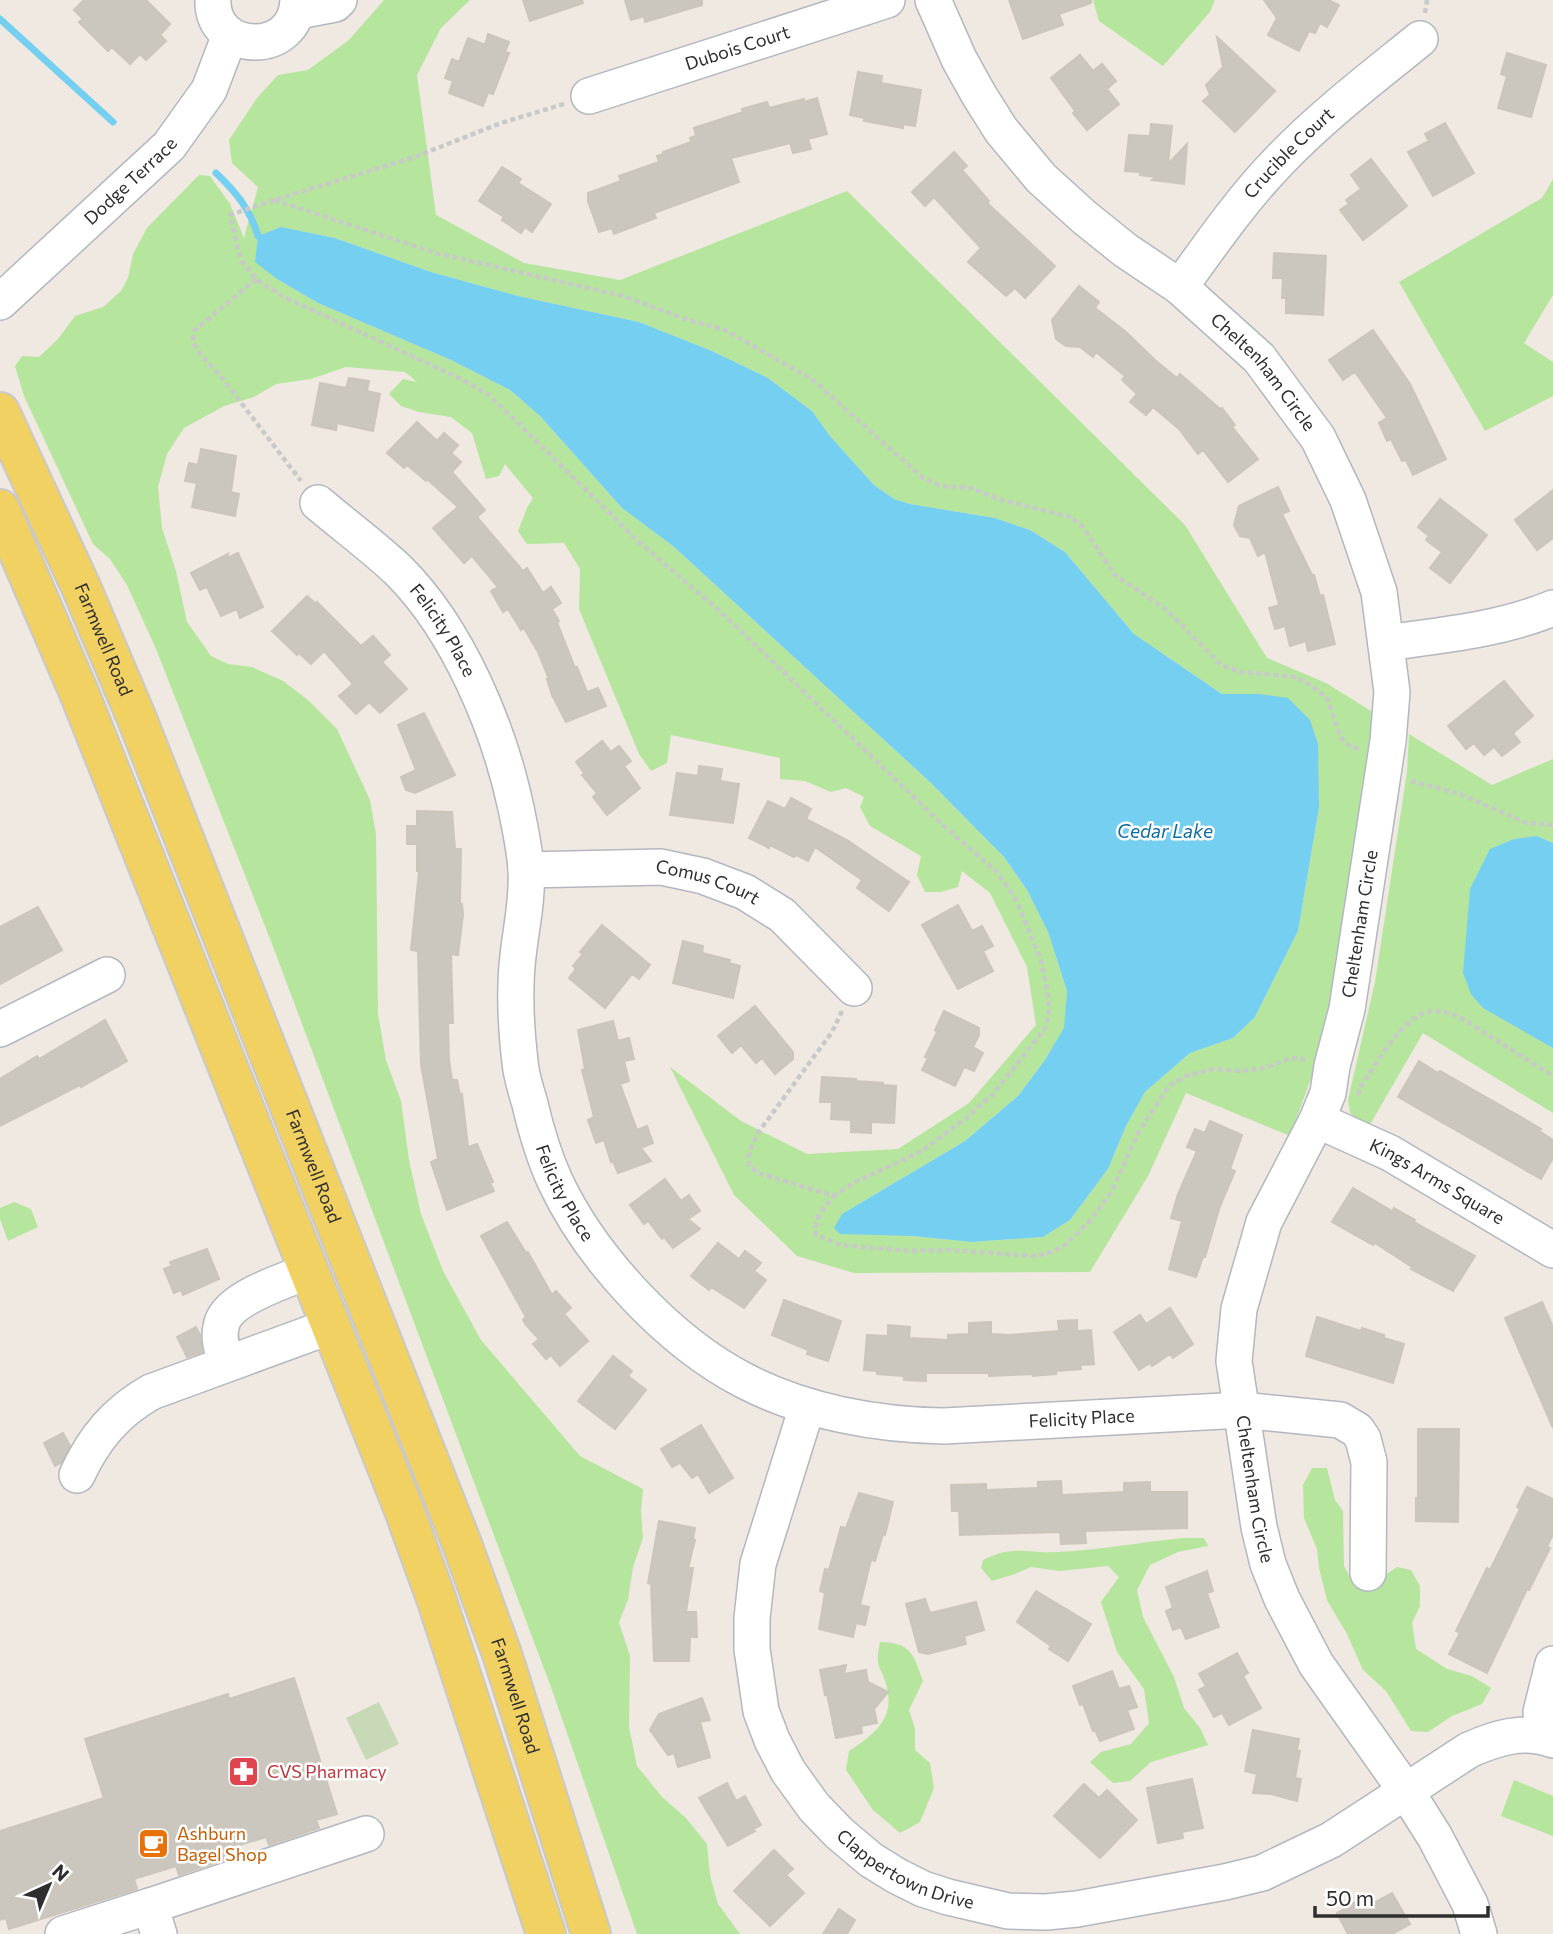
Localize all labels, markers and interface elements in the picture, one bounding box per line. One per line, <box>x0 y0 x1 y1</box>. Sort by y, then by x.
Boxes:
street label: Dubois Court <box>682 20 792 74</box>
street label: Crucible Court <box>1239 102 1338 202</box>
street label: Dodge Terrace <box>79 133 181 229</box>
street label: Cheltenham Circle <box>1207 308 1321 435</box>
street label: Felicity Place <box>406 579 481 680</box>
street label: Farmwell Road <box>71 580 138 699</box>
water label: Cedar Lake <box>1117 819 1213 842</box>
street label: Cheltenham Circle <box>1336 848 1382 999</box>
street label: Comus Court <box>654 854 764 909</box>
street label: Farmwell Road <box>282 1106 346 1226</box>
street label: Kings Arms Square <box>1366 1133 1509 1229</box>
street label: Felicity Place <box>532 1141 599 1245</box>
street label: Felicity Place <box>1028 1404 1135 1431</box>
street label: Cheltenham Circle <box>1232 1414 1279 1565</box>
street label: Farmwell Road <box>487 1635 545 1756</box>
pharmacy icon: CVS Pharmacy <box>227 1755 261 1789</box>
place label: CVS Pharmacy <box>267 1760 387 1782</box>
place label: Ashburn Bagel Shop <box>177 1822 267 1865</box>
street label: Clappertown Drive <box>833 1824 976 1913</box>
cafe icon: Ashburn Bagel Shop <box>137 1827 171 1861</box>
north arrow <box>14 1850 84 1920</box>
text: N <box>48 1859 74 1886</box>
scale bar <box>1315 1874 1488 1918</box>
text: 50 m <box>1326 1885 1374 1910</box>

